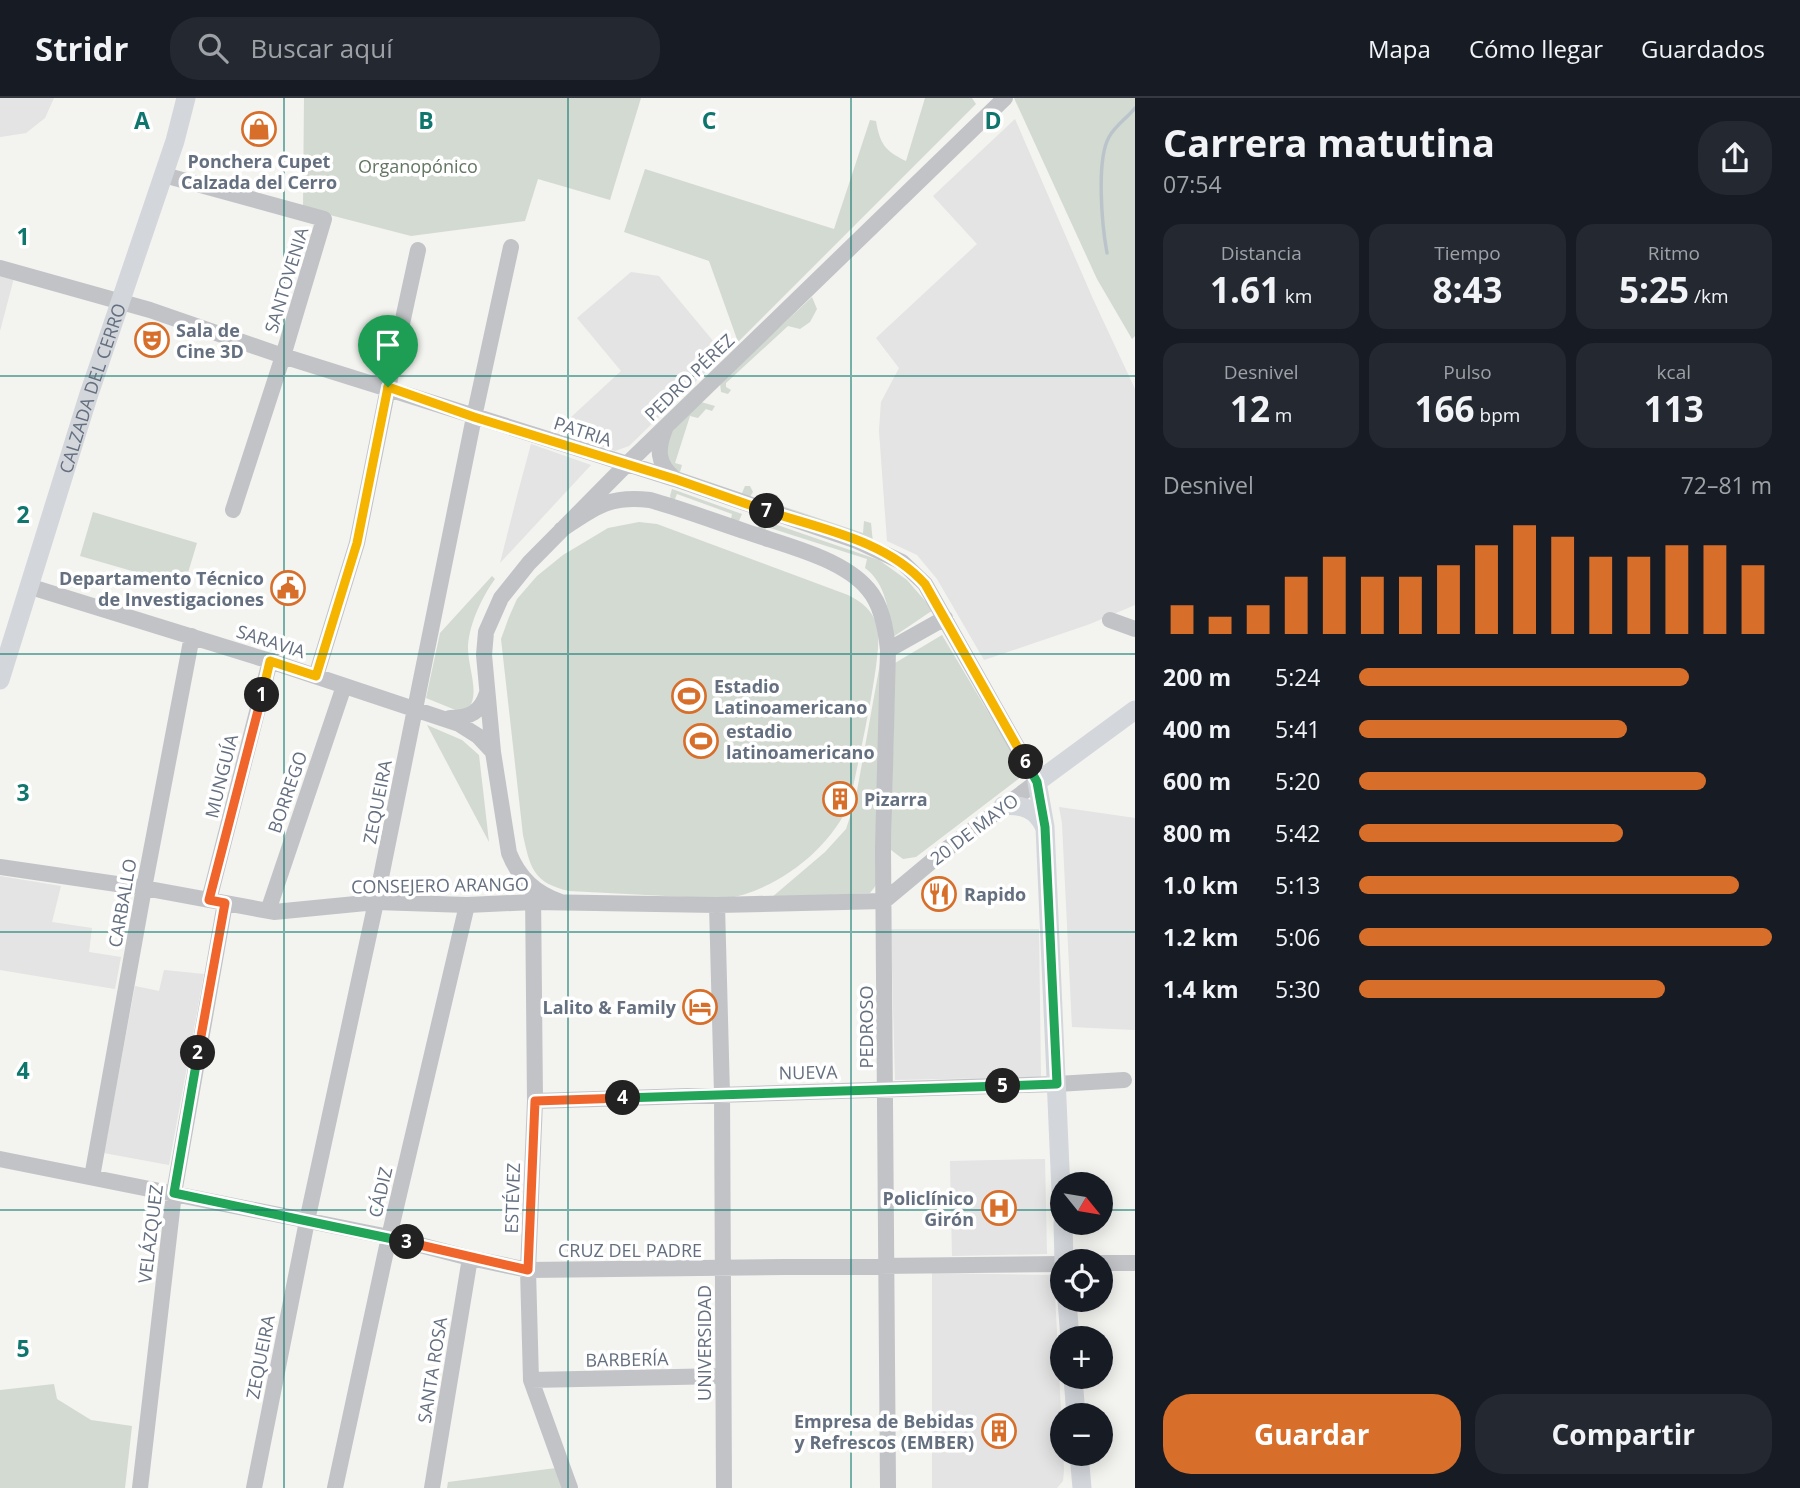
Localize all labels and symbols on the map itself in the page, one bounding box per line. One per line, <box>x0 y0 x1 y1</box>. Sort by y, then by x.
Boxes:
text: A <box>134 104 150 136</box>
text: B <box>418 104 434 136</box>
text: C <box>702 104 716 136</box>
text: D <box>984 104 1002 136</box>
shop icon: Ponchera Cupet Calzada del Cerro <box>240 110 278 148</box>
place label: Ponchera Cupet Calzada del Cerro <box>181 149 337 194</box>
park label: Organopónico <box>358 154 478 178</box>
text: 1 <box>16 220 30 252</box>
street label: SANTOVENIA <box>259 224 314 336</box>
street label: CALZADA DEL CERRO <box>53 300 131 476</box>
pin <box>358 315 418 387</box>
place label: Sala de Cine 3D <box>176 318 244 363</box>
theatre icon: Sala de Cine 3D <box>133 321 171 359</box>
street label: PEDRO PÉREZ <box>639 328 739 426</box>
street label: PATRIA <box>551 410 616 452</box>
pin: 7 <box>750 494 784 528</box>
text: 2 <box>16 498 30 530</box>
place label: Departamento Técnico de Investigaciones <box>59 566 264 611</box>
public building icon: Departamento Técnico de Investigaciones <box>269 569 307 607</box>
street label: SARAVIA <box>234 619 309 664</box>
place label: Estadio Latinoamericano <box>714 674 867 719</box>
sports icon: Estadio Latinoamericano <box>670 677 708 715</box>
pin: 1 <box>244 678 280 712</box>
place label: estadio latinoamericano <box>726 719 875 764</box>
sports icon: estadio latinoamericano <box>682 722 720 760</box>
street label: MUNGUÍA <box>199 731 243 820</box>
pin: 6 <box>1009 744 1044 780</box>
street label: BORREGO <box>262 748 312 836</box>
street label: ZEQUEIRA <box>357 757 397 846</box>
text: 3 <box>16 776 30 808</box>
building icon: Pizarra <box>821 780 859 818</box>
place label: Pizarra <box>864 787 928 811</box>
street label: 20 DE MAYO <box>925 788 1023 870</box>
street label: CARBALLO <box>102 857 142 949</box>
street label: CONSEJERO ARANGO <box>351 871 529 899</box>
restaurant icon: Rapido <box>920 875 958 913</box>
place label: Rapido <box>964 882 1026 906</box>
street label: PEDROSO <box>854 986 878 1068</box>
hotel icon: Lalito & Family <box>681 988 719 1026</box>
place label: Lalito & Family <box>543 995 677 1019</box>
pin: 2 <box>180 1035 216 1070</box>
text: 4 <box>16 1054 30 1086</box>
street label: NUEVA <box>778 1059 838 1085</box>
pin: 5 <box>986 1068 1020 1104</box>
pin: 4 <box>606 1080 640 1116</box>
street label: ESTÉVEZ <box>499 1162 525 1234</box>
street label: CÁDIZ <box>363 1164 397 1220</box>
north arrow <box>1050 1172 1113 1236</box>
street label: VELÁZQUEZ <box>132 1183 168 1285</box>
place label: Policlínico Girón <box>883 1186 974 1231</box>
hospital icon: Policlínico Girón <box>980 1189 1018 1227</box>
pin: 3 <box>390 1224 424 1260</box>
street label: CRUZ DEL PADRE <box>558 1238 702 1262</box>
street label: UNIVERSIDAD <box>692 1285 716 1401</box>
street label: ZEQUEIRA <box>240 1312 280 1401</box>
street label: SANTA ROSA <box>412 1315 452 1425</box>
text: 5 <box>16 1332 30 1364</box>
street label: BARBERÍA <box>585 1346 669 1372</box>
place label: Empresa de Bebidas y Refrescos (EMBER) <box>794 1409 974 1454</box>
building icon: Empresa de Bebidas y Refrescos (EMBER) <box>980 1412 1018 1450</box>

